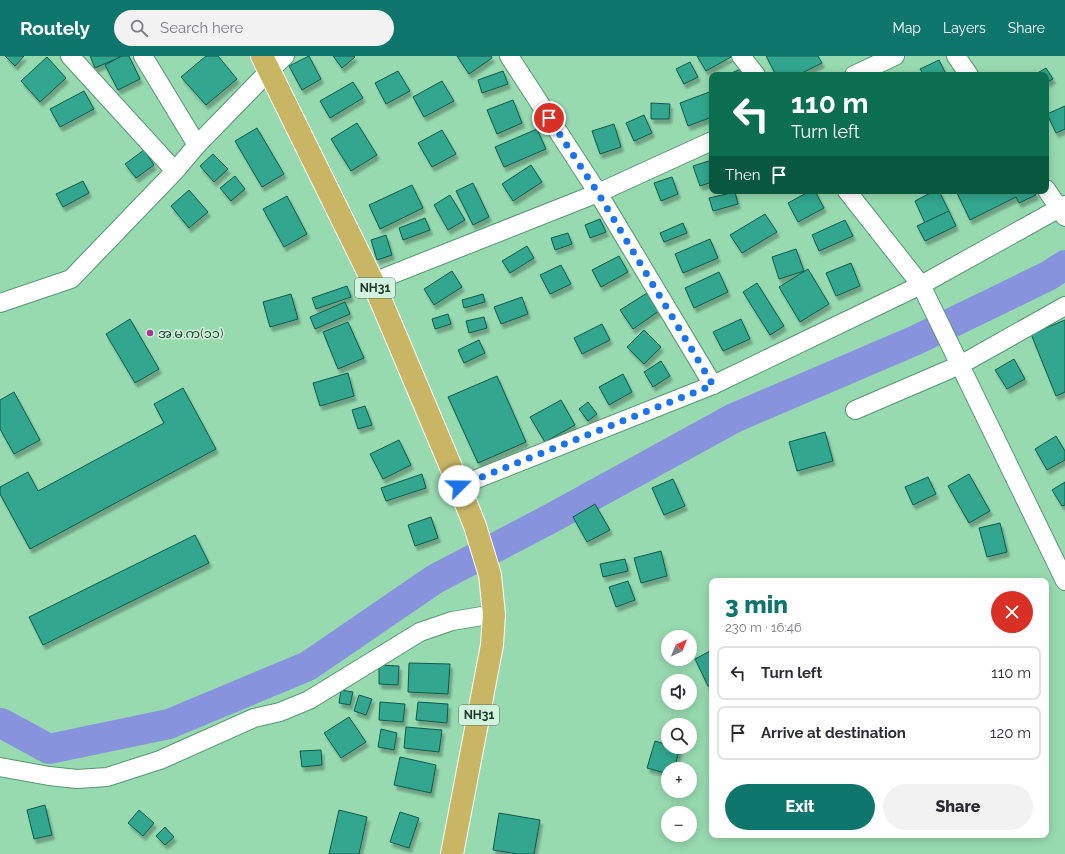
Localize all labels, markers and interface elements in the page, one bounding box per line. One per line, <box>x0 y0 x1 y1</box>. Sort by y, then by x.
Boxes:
search box <box>114 10 394 46</box>
text: Routely <box>20 17 90 39</box>
icon: search <box>128 17 150 39</box>
text: Search here <box>160 19 243 37</box>
text: Map <box>893 20 921 36</box>
text: Layers <box>943 20 986 36</box>
text: Share <box>1008 20 1045 36</box>
text: 110 m <box>791 87 869 120</box>
icon: left <box>725 88 777 140</box>
pin <box>532 101 566 135</box>
icon: arrive <box>538 107 560 129</box>
text: Turn left <box>791 121 860 142</box>
icon: arrive <box>768 164 790 186</box>
text: Then <box>725 166 760 184</box>
road number: NH31 <box>355 278 395 298</box>
place label: အ.မ.က(၁၁) <box>158 326 223 341</box>
marker: အ.မ.က(၁၁) <box>145 328 155 338</box>
position arrow <box>438 465 480 507</box>
text: 3 min <box>725 590 788 619</box>
button: close <box>991 591 1033 633</box>
text: 230 m · 16:46 <box>725 620 802 635</box>
north arrow <box>661 630 697 666</box>
map controls <box>661 630 697 842</box>
icon: left <box>727 662 749 684</box>
text: Turn left <box>761 664 822 682</box>
text: 110 m <box>991 664 1031 682</box>
button: sound <box>661 674 697 710</box>
road number: NH31 <box>459 705 499 725</box>
button: search <box>661 718 697 754</box>
icon: arrive <box>727 722 749 744</box>
text: Arrive at destination <box>761 724 906 742</box>
text: 120 m <box>990 724 1031 742</box>
button: + <box>661 762 697 798</box>
button: Exit <box>725 784 875 830</box>
button: Share <box>883 784 1033 830</box>
button: − <box>661 806 697 842</box>

